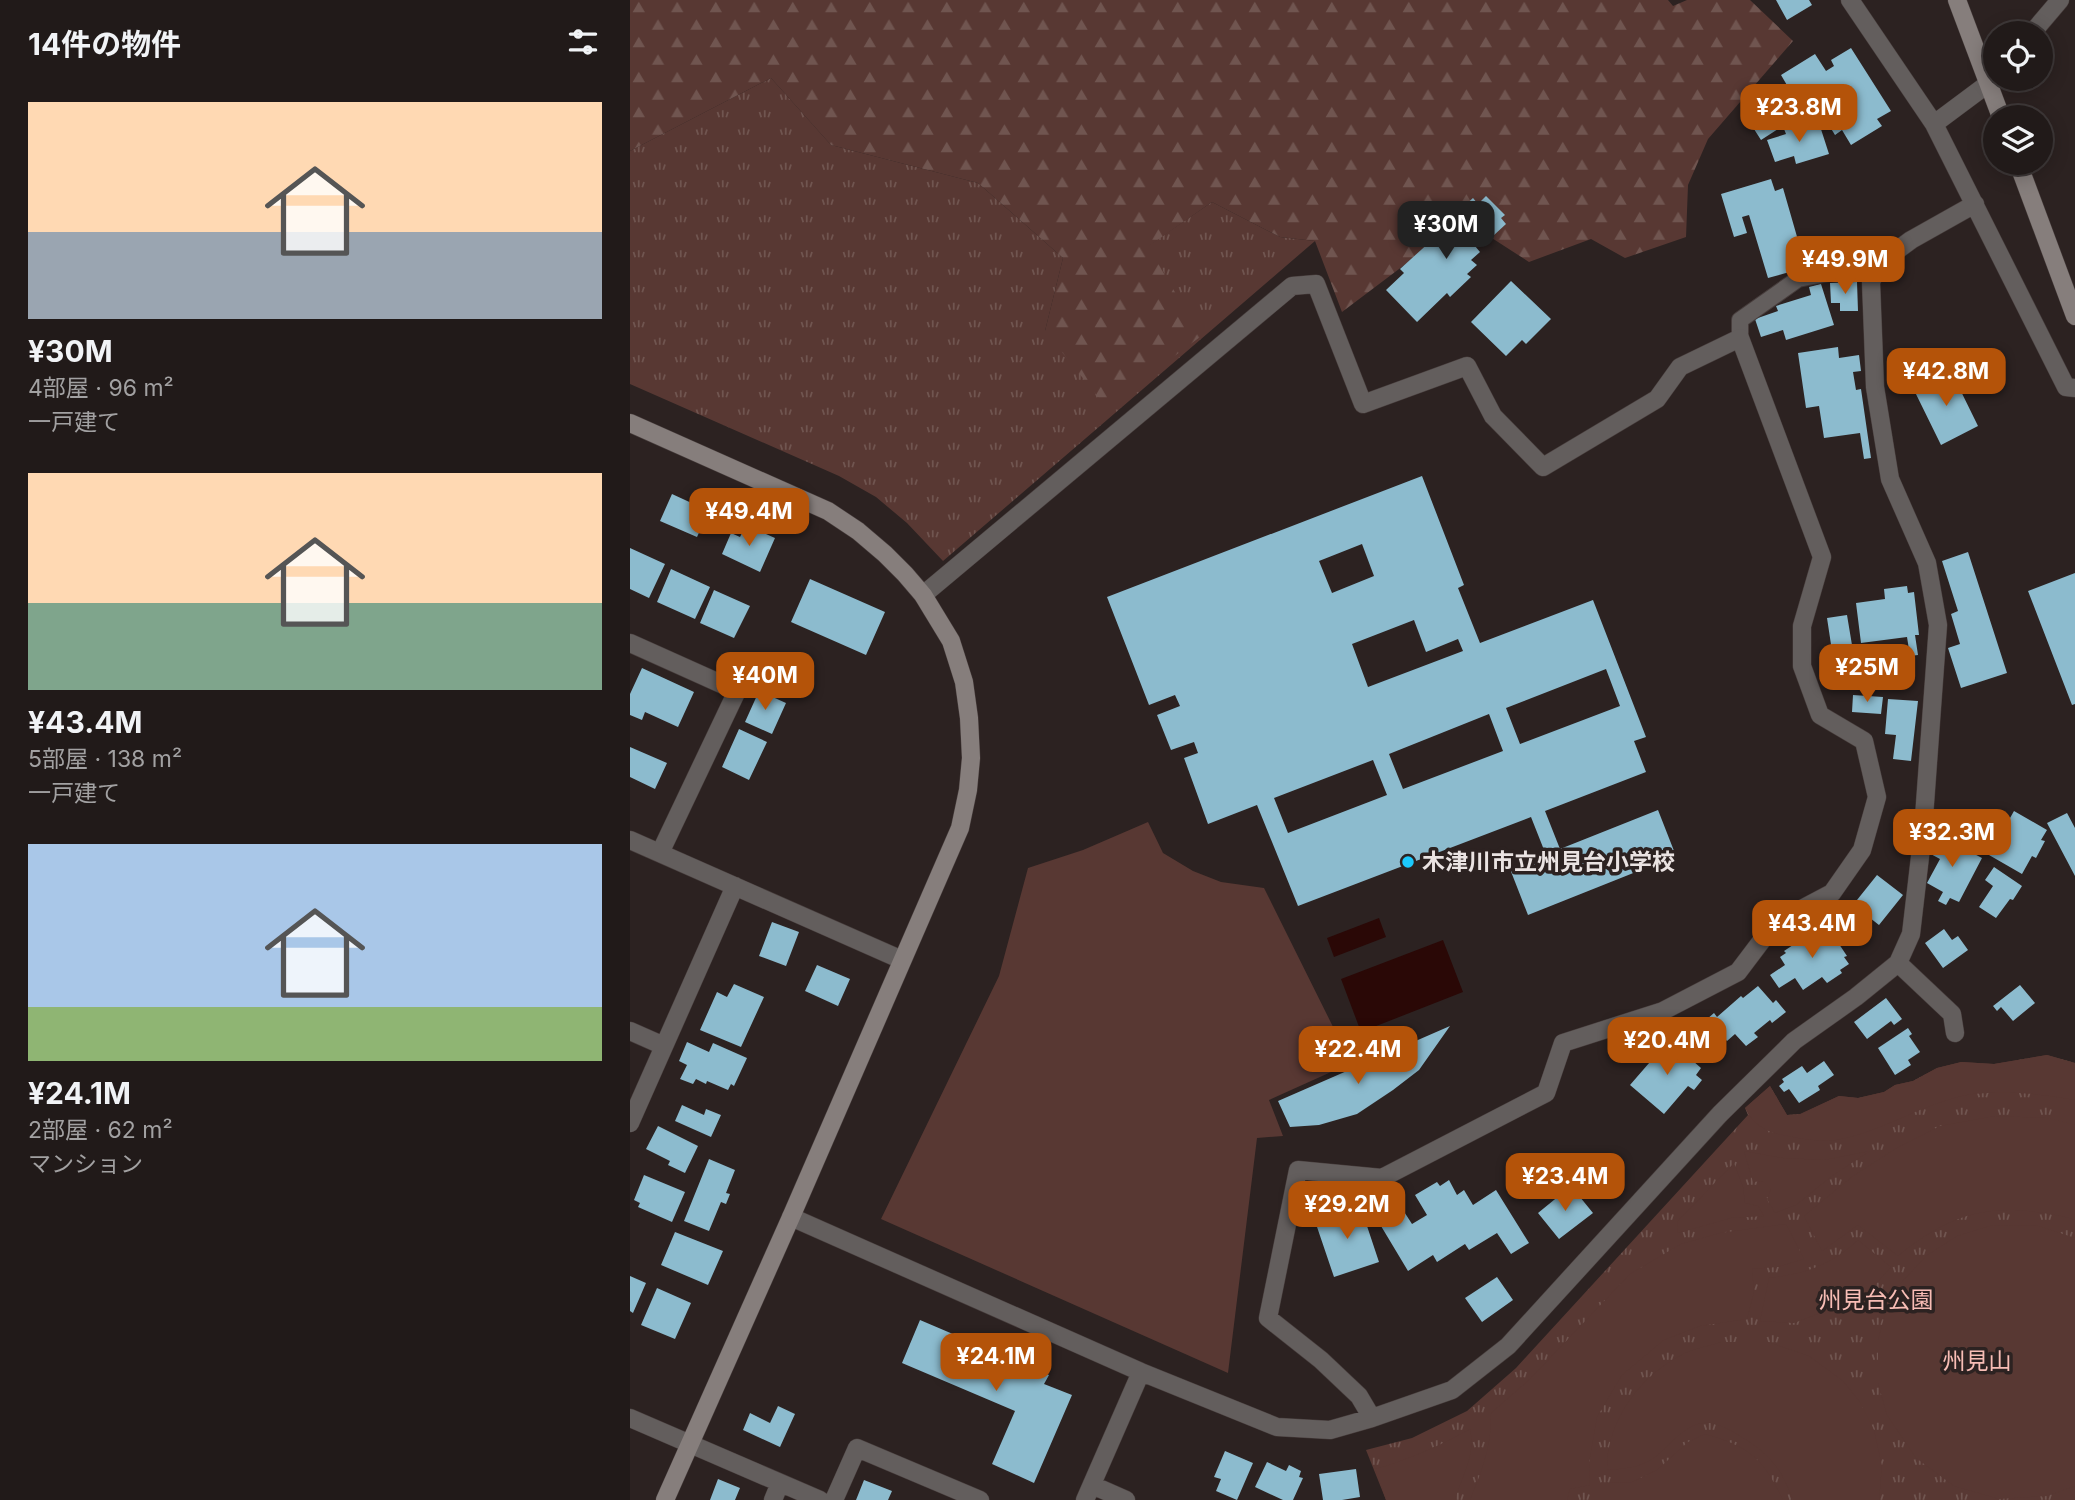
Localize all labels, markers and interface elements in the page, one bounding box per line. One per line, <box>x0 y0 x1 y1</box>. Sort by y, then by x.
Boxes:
map controls <box>1983 21 2053 175</box>
button: locate <box>1983 21 2053 91</box>
icon: filters <box>564 23 602 61</box>
text: 14件の物件 <box>28 26 181 62</box>
pin: ¥23.8M <box>1742 85 1856 144</box>
text: ¥23.8M <box>1756 93 1842 121</box>
button: layers <box>1983 105 2053 175</box>
icon: home <box>252 148 378 274</box>
pin: ¥30M <box>1405 202 1487 261</box>
text: ¥30M <box>1414 210 1478 238</box>
pin: ¥49.9M <box>1788 236 1902 296</box>
text: ¥49.9M <box>1802 245 1888 273</box>
text: ¥30M <box>28 333 113 369</box>
pin: ¥42.8M <box>1889 348 2003 408</box>
text: ¥42.8M <box>1903 357 1989 385</box>
text: 4部屋 · 96 m² <box>28 374 174 402</box>
text: 一戸建て <box>28 408 120 436</box>
pin: ¥49.4M <box>692 489 806 548</box>
text: ¥49.4M <box>705 497 793 525</box>
icon: home <box>252 519 378 645</box>
pin: ¥25M <box>1826 644 1908 704</box>
pin: ¥40M <box>724 652 806 712</box>
text: ¥25M <box>1835 653 1899 681</box>
text: ¥40M <box>732 661 798 689</box>
text: ¥43.4M <box>28 704 142 740</box>
text: 5部屋 · 138 m² <box>28 745 182 773</box>
text: 一戸建て <box>28 779 120 807</box>
pin: ¥32.3M <box>1895 810 2009 869</box>
text: ¥32.3M <box>1909 818 1995 846</box>
place label: 木津川市立州見台小学校 <box>1422 848 1675 876</box>
marker: 木津川市立州見台小学校 <box>1400 854 1416 870</box>
icon: home <box>252 890 378 1016</box>
pin: ¥43.4M <box>1755 900 1869 960</box>
text: ¥43.4M <box>1768 909 1856 937</box>
pin: ¥20.4M <box>1610 1018 1724 1077</box>
pin: ¥22.4M <box>1301 1026 1415 1086</box>
text: ¥20.4M <box>1623 1026 1711 1054</box>
text: ¥22.4M <box>1315 1035 1401 1063</box>
text: ¥24.1M <box>28 1075 131 1111</box>
text: 2部屋 · 62 m² <box>28 1116 173 1144</box>
text: マンション <box>28 1150 143 1178</box>
pin: ¥23.4M <box>1508 1154 1622 1213</box>
text: ¥23.4M <box>1522 1162 1608 1190</box>
pin: ¥29.2M <box>1290 1182 1404 1241</box>
text: ¥29.2M <box>1304 1190 1390 1218</box>
park label: 州見台公園 <box>1819 1286 1934 1314</box>
pin: ¥24.1M <box>939 1334 1053 1393</box>
text: ¥24.1M <box>957 1342 1035 1370</box>
park label: 州見山 <box>1943 1347 2012 1375</box>

